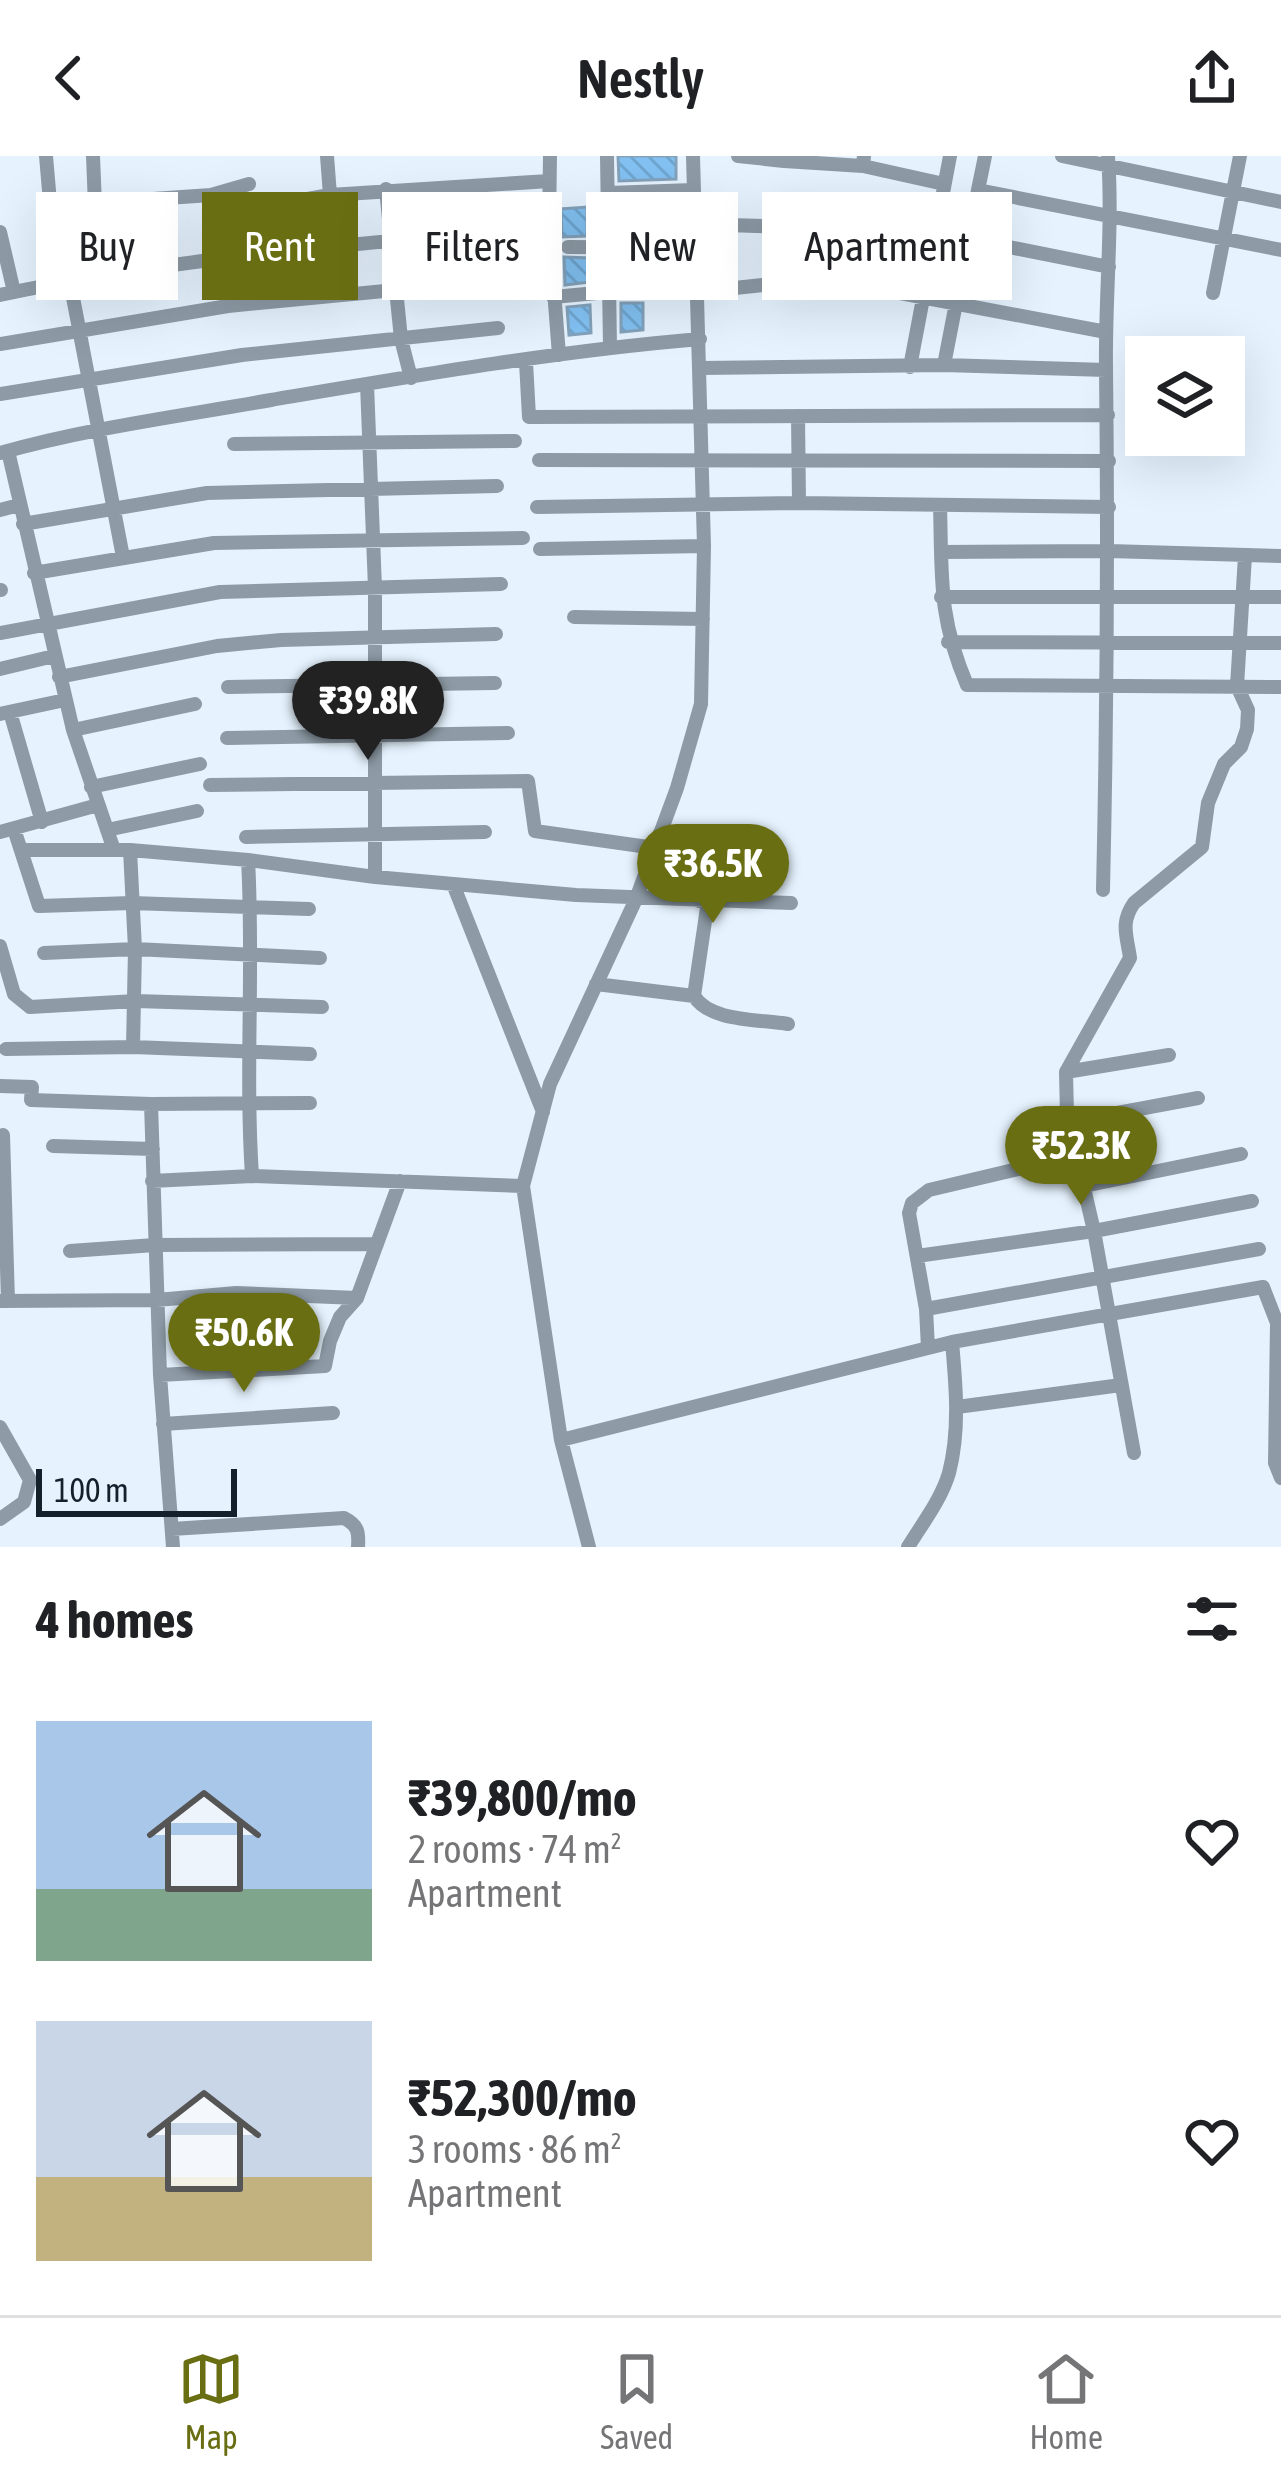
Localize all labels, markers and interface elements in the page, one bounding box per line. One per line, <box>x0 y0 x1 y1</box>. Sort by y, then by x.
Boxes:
icon: back <box>36 45 102 111</box>
icon: share <box>1179 45 1245 111</box>
text: Nestly <box>577 48 704 109</box>
chip: Buy <box>36 192 178 300</box>
chip: Rent <box>202 192 358 300</box>
chip: Filters <box>382 192 562 300</box>
chip: New <box>586 192 738 300</box>
chip: Apartment <box>762 192 1012 300</box>
map controls <box>1125 336 1245 456</box>
button: layers <box>1125 336 1245 456</box>
pin: ₹39.8K <box>270 661 466 763</box>
text: ₹39.8K <box>319 678 417 722</box>
pin: ₹36.5K <box>615 824 811 926</box>
text: ₹36.5K <box>664 841 762 885</box>
pin: ₹52.3K <box>983 1106 1179 1208</box>
text: ₹52.3K <box>1032 1123 1130 1167</box>
pin: ₹50.6K <box>146 1293 342 1395</box>
text: ₹50.6K <box>195 1310 293 1354</box>
scale bar <box>36 1463 237 1516</box>
text: 100 m <box>54 1471 129 1509</box>
icon: filters <box>1179 1586 1245 1652</box>
text: 4 homes <box>36 1590 194 1649</box>
text: ₹39,800/mo <box>408 1768 637 1827</box>
icon: home <box>132 1769 276 1913</box>
icon: heart <box>1179 1808 1245 1874</box>
text: 2 rooms · 74 m² <box>408 1827 622 1871</box>
text: Apartment <box>408 1871 562 1915</box>
text: ₹52,300/mo <box>408 2068 637 2127</box>
icon: home <box>132 2069 276 2213</box>
icon: heart <box>1179 2108 1245 2174</box>
text: 3 rooms · 86 m² <box>408 2127 622 2171</box>
text: Apartment <box>408 2171 562 2215</box>
tab: Map <box>178 2346 244 2456</box>
tab: Saved <box>600 2346 673 2456</box>
tab: Home <box>1029 2346 1103 2456</box>

